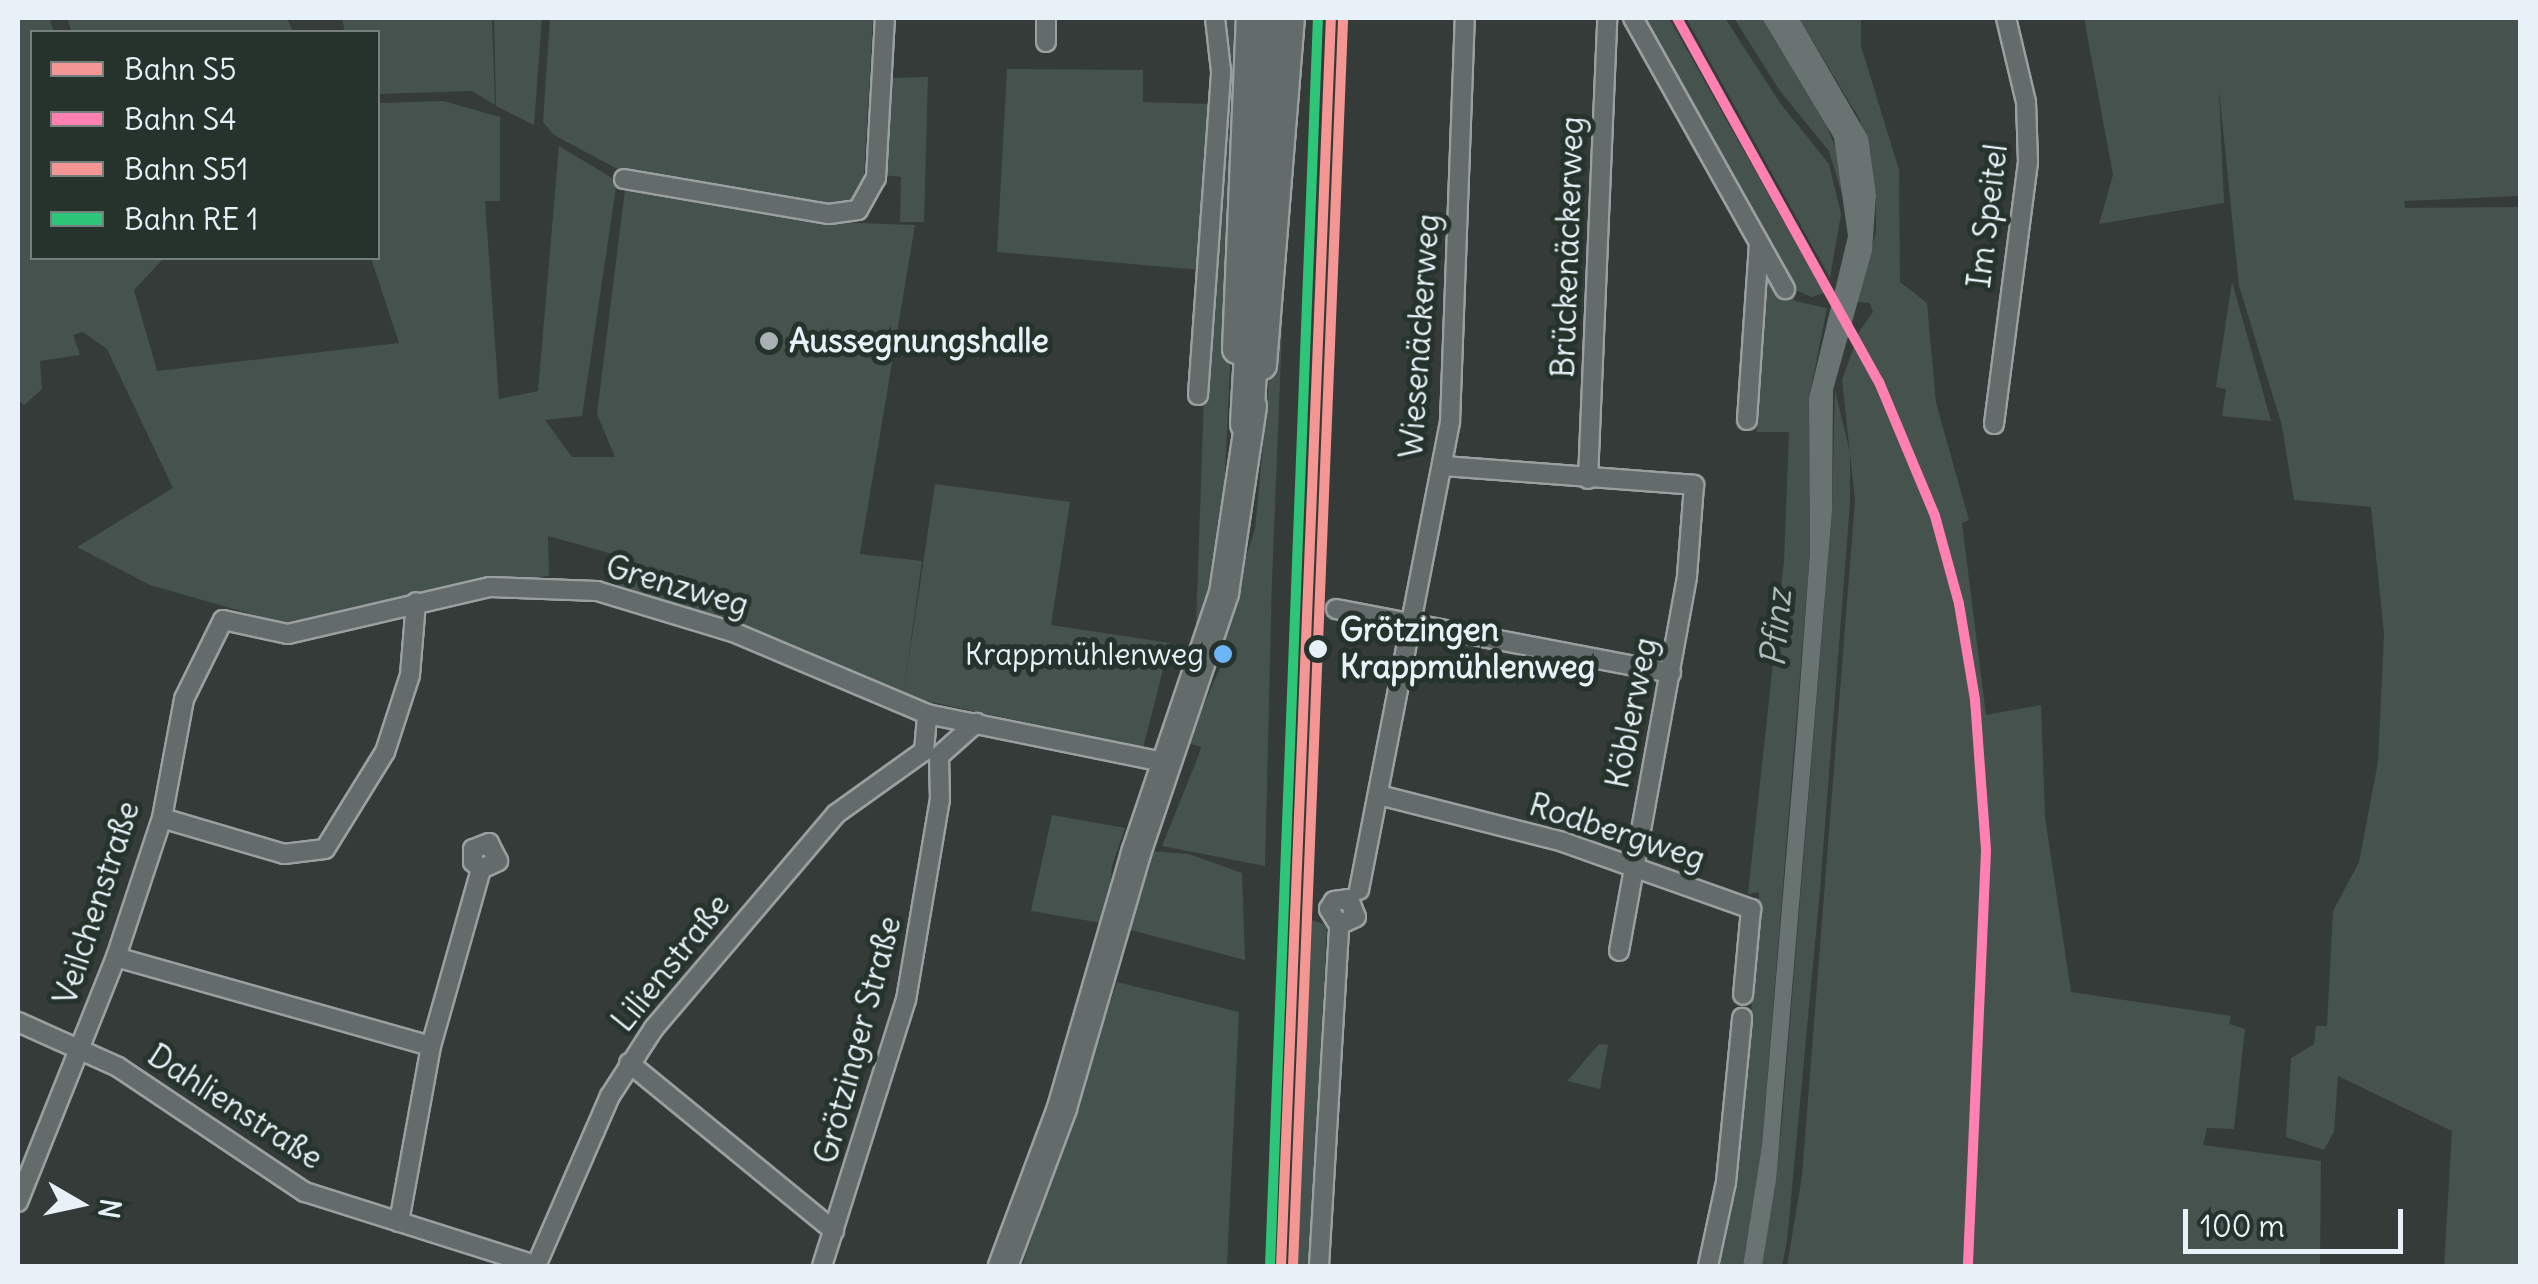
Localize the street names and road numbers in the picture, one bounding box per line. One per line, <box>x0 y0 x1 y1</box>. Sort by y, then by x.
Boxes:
street label: Brückenäckerweg <box>1544 116 1592 378</box>
street label: Im Speitel <box>1960 142 2016 290</box>
street label: Wiesenäckerweg <box>1392 213 1448 459</box>
street label: Grenzweg <box>601 547 753 625</box>
street label: Köblerweg <box>1599 634 1665 792</box>
street label: Rodbergweg <box>1524 786 1710 878</box>
street label: Veilchenstraße <box>46 796 148 1010</box>
street label: Lilienstraße <box>604 887 738 1039</box>
street label: Grötzinger Straße <box>806 912 910 1168</box>
street label: Dahlienstraße <box>140 1036 330 1178</box>

